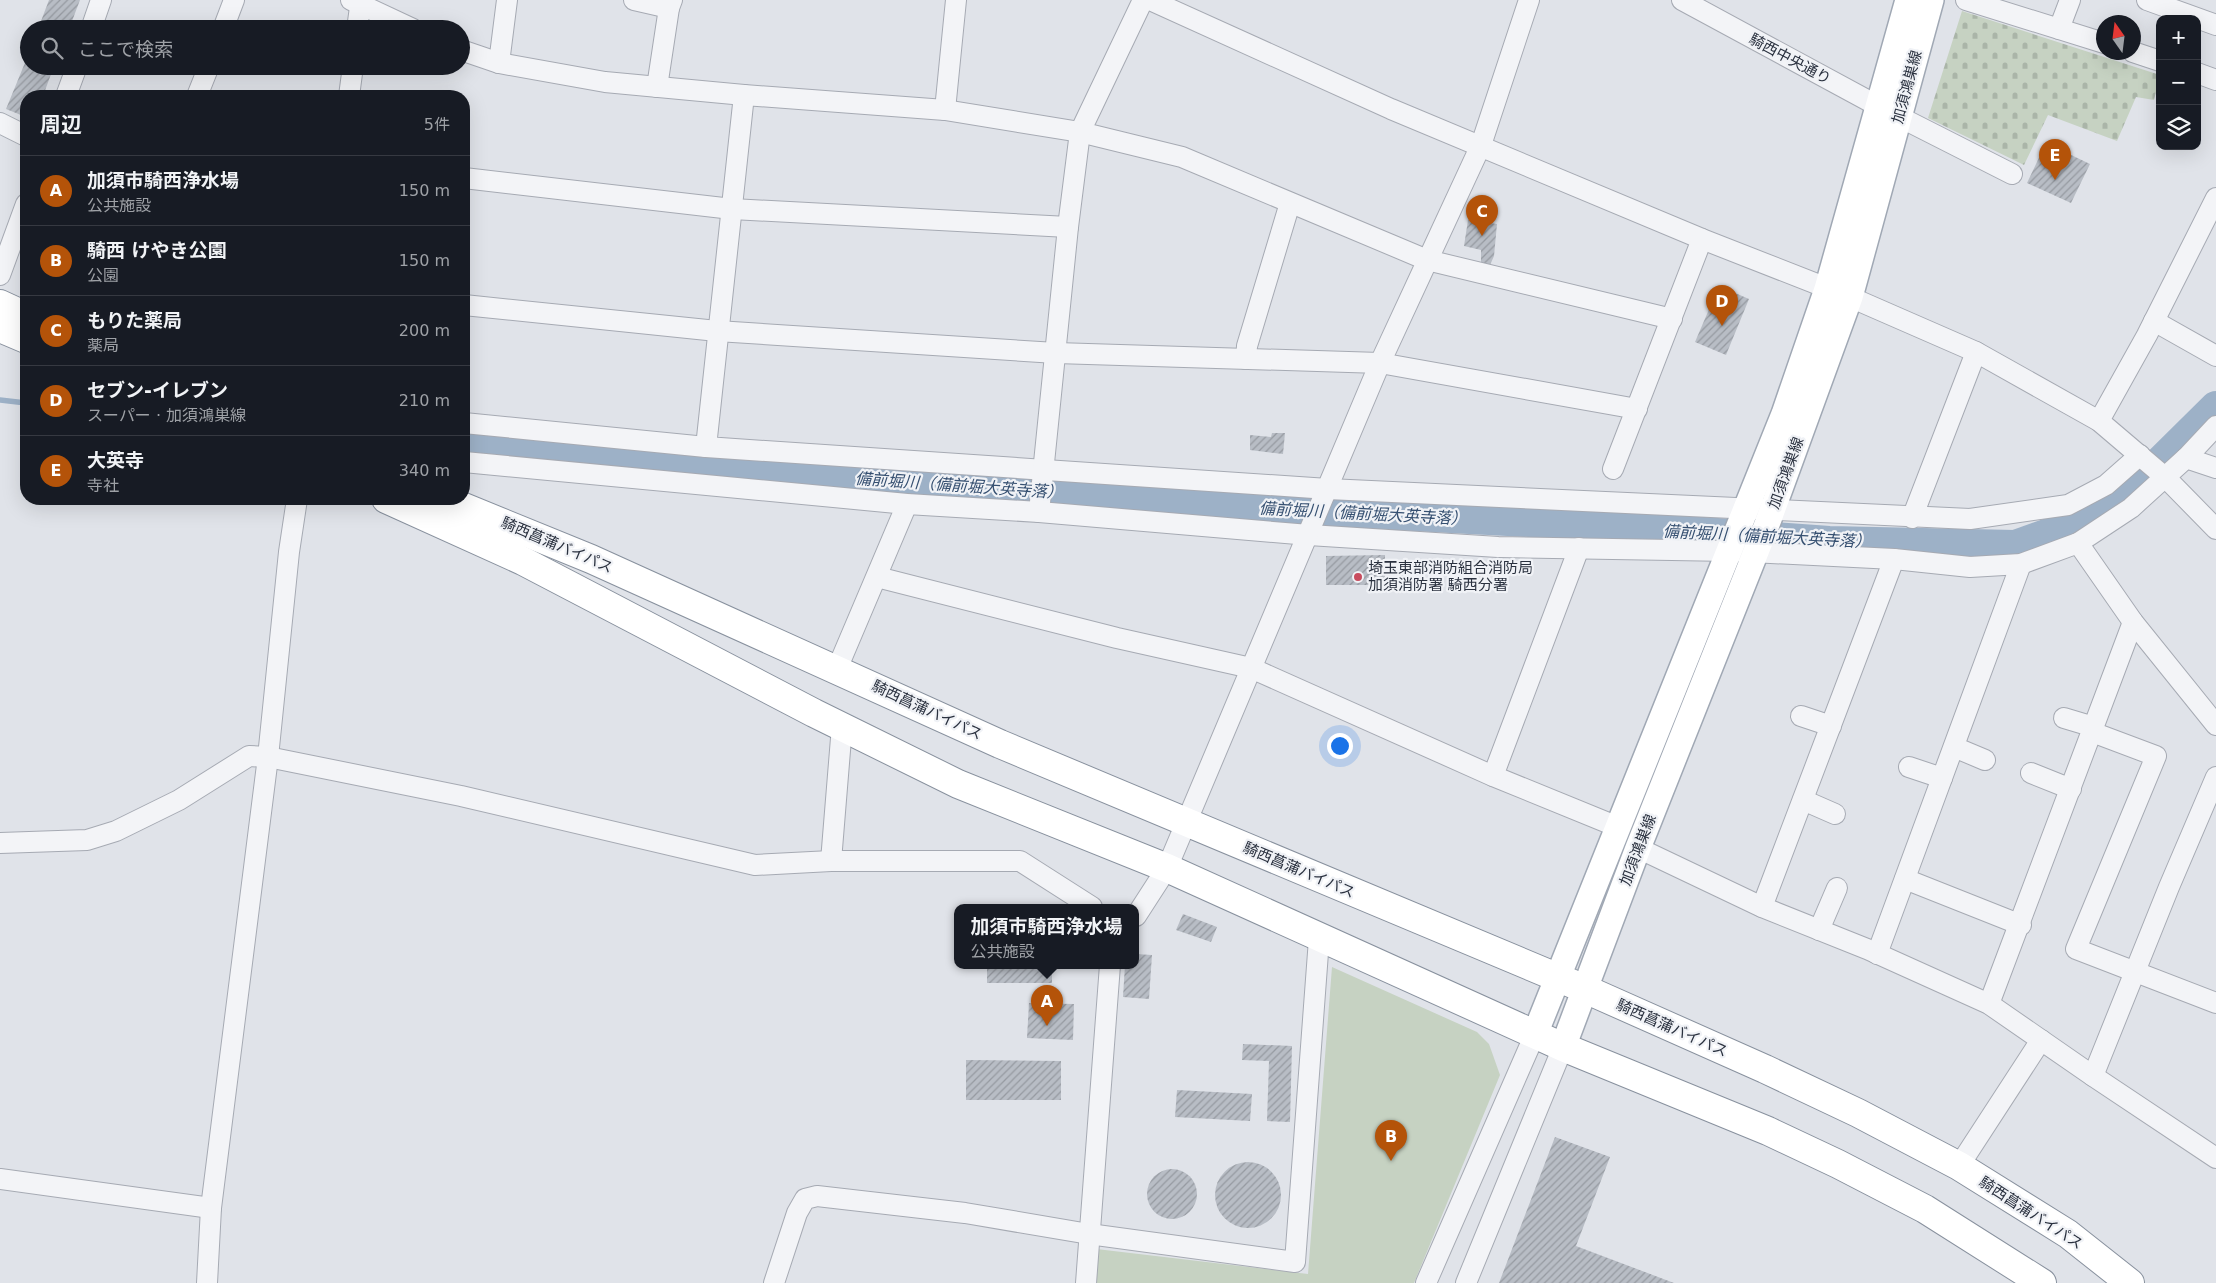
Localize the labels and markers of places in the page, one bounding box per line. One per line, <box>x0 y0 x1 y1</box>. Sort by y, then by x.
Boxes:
pin: E <box>2039 139 2071 180</box>
pin: C <box>1466 195 1498 236</box>
pin: D <box>1706 285 1738 326</box>
place label: 埼玉東部消防組合消防局 加須消防署 騎西分署 <box>1368 559 1533 594</box>
marker: 埼玉東部消防組合消防局 加須消防署 騎西分署 <box>1352 571 1364 583</box>
pin: A <box>1031 985 1063 1026</box>
pin: B <box>1375 1120 1407 1161</box>

